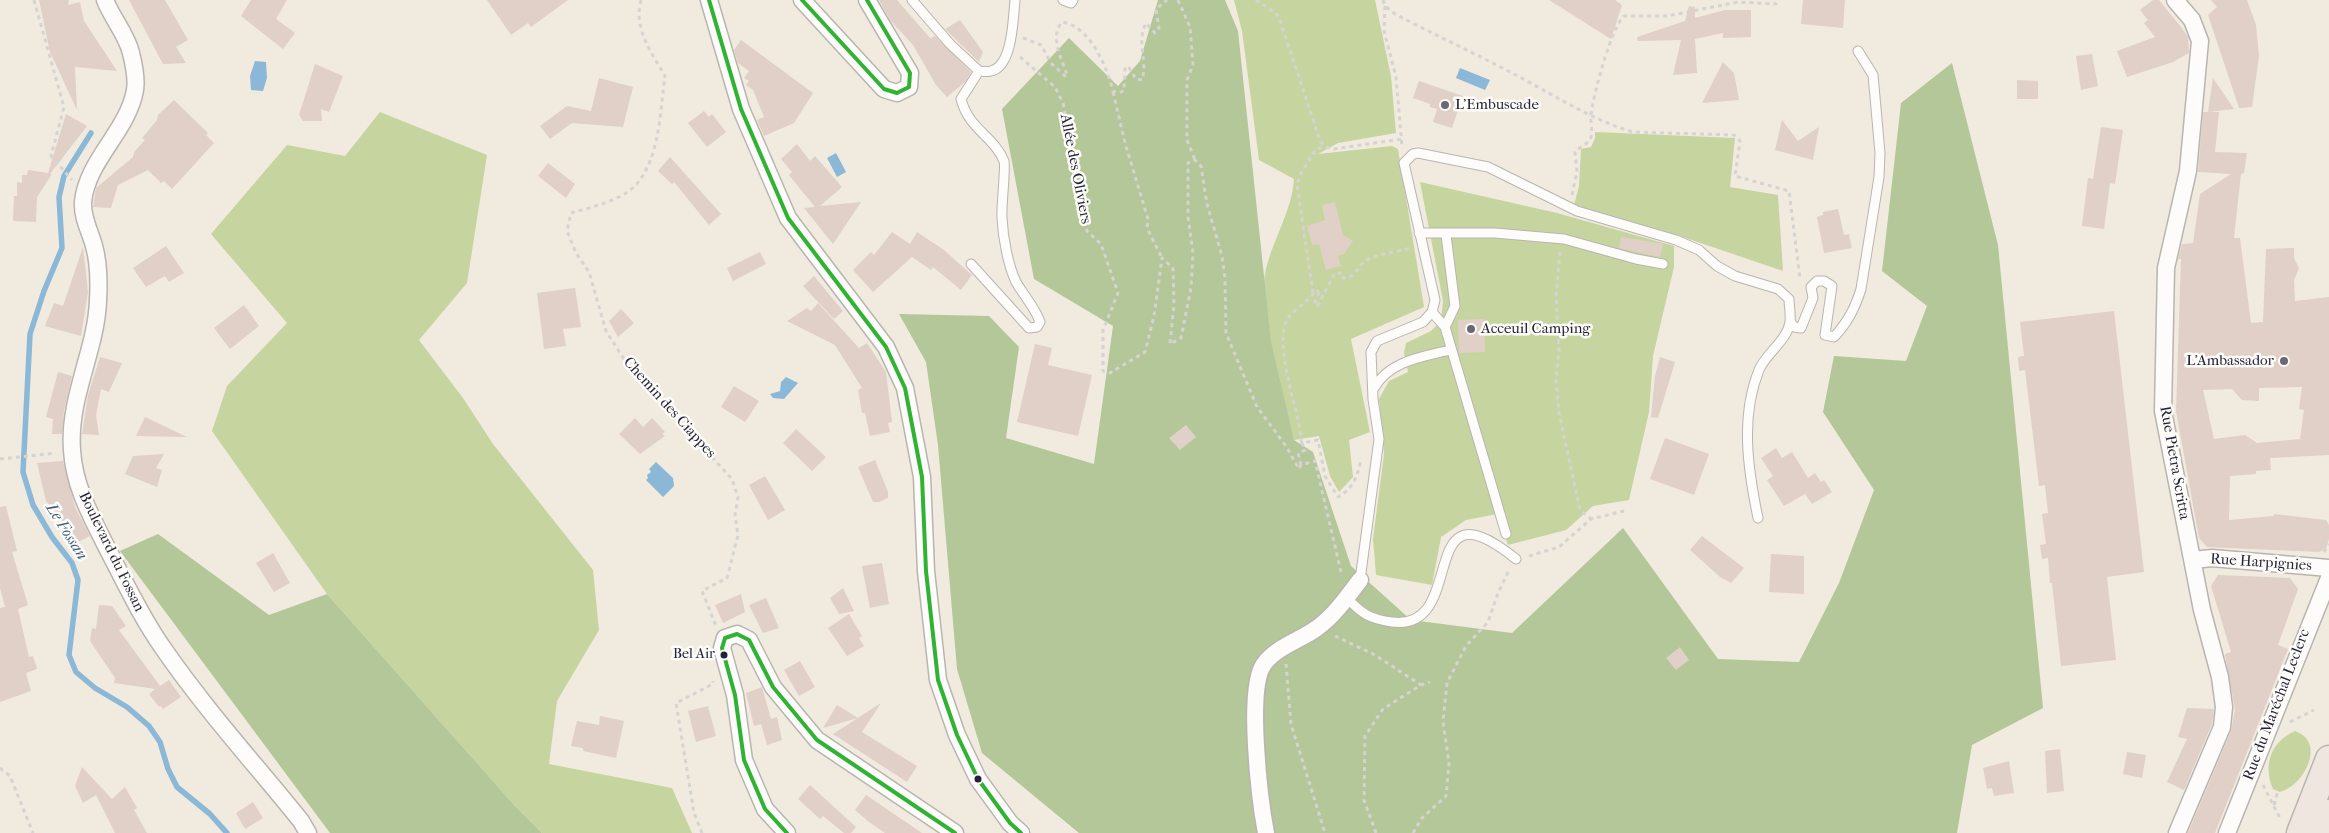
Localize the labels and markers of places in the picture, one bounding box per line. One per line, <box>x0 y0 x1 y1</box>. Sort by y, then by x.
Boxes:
place label: L'Embuscade <box>1455 96 1539 114</box>
marker: L'Embuscade <box>1439 99 1451 111</box>
place label: Acceuil Camping <box>1481 320 1590 338</box>
marker: Acceuil Camping <box>1465 323 1477 335</box>
place label: L'Ambassador <box>2186 352 2274 370</box>
marker: L'Ambassador <box>2278 355 2290 367</box>
place label: Bel Air <box>673 647 715 663</box>
marker: Bel Air <box>719 650 729 660</box>
unlabelled marker <box>973 774 983 784</box>

